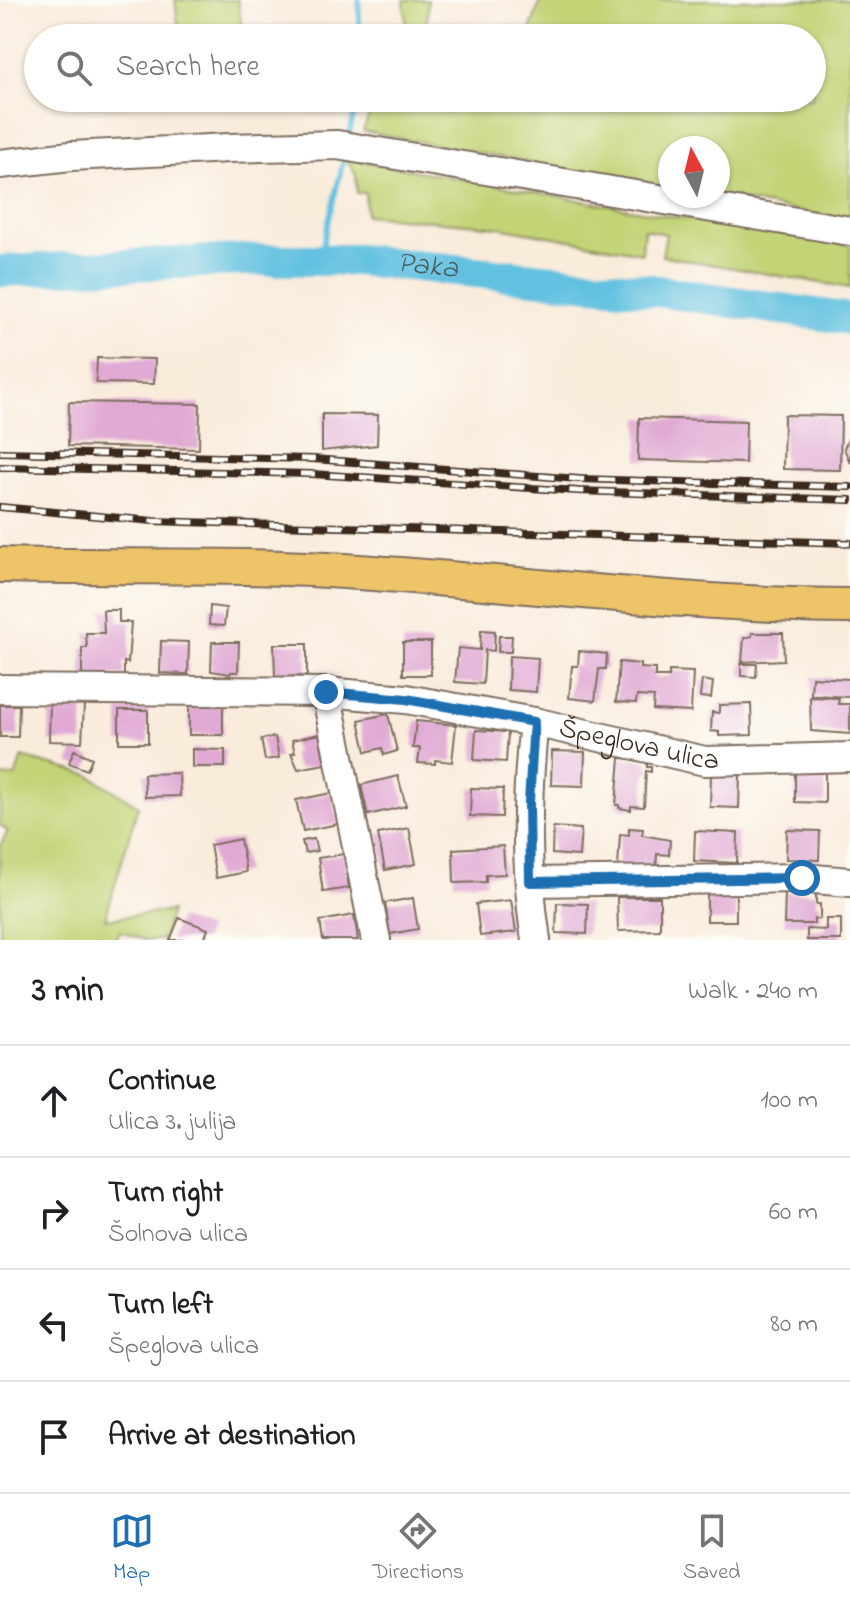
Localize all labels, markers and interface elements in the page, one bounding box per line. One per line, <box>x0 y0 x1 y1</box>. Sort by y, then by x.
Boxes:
search box <box>24 24 826 112</box>
icon: search <box>52 46 96 90</box>
text: Search here <box>116 46 260 90</box>
north arrow <box>658 136 730 208</box>
water label: Paka <box>395 242 461 292</box>
route end <box>308 674 344 710</box>
street label: Špeglova ulica <box>555 708 719 782</box>
route start <box>784 860 820 896</box>
text: 3 min <box>32 967 104 1017</box>
text: Walk · 240 m <box>688 973 818 1011</box>
text: Continue <box>108 1060 216 1104</box>
icon: ahead <box>32 1079 76 1123</box>
text: 100 m <box>761 1082 818 1120</box>
text: Ulica 3. julija <box>108 1104 236 1142</box>
text: Turn right <box>108 1172 223 1216</box>
icon: right <box>32 1191 76 1235</box>
text: 60 m <box>769 1194 818 1232</box>
text: Šolnova ulica <box>108 1216 248 1254</box>
text: Turn left <box>108 1284 213 1328</box>
icon: left <box>32 1303 76 1347</box>
text: 80 m <box>770 1306 818 1344</box>
text: Špeglova ulica <box>108 1328 259 1366</box>
icon: arrive <box>32 1415 76 1459</box>
text: Arrive at destination <box>108 1415 356 1459</box>
tab: Map <box>110 1509 154 1589</box>
tab: Directions <box>373 1509 464 1589</box>
tab: Saved <box>683 1509 740 1589</box>

